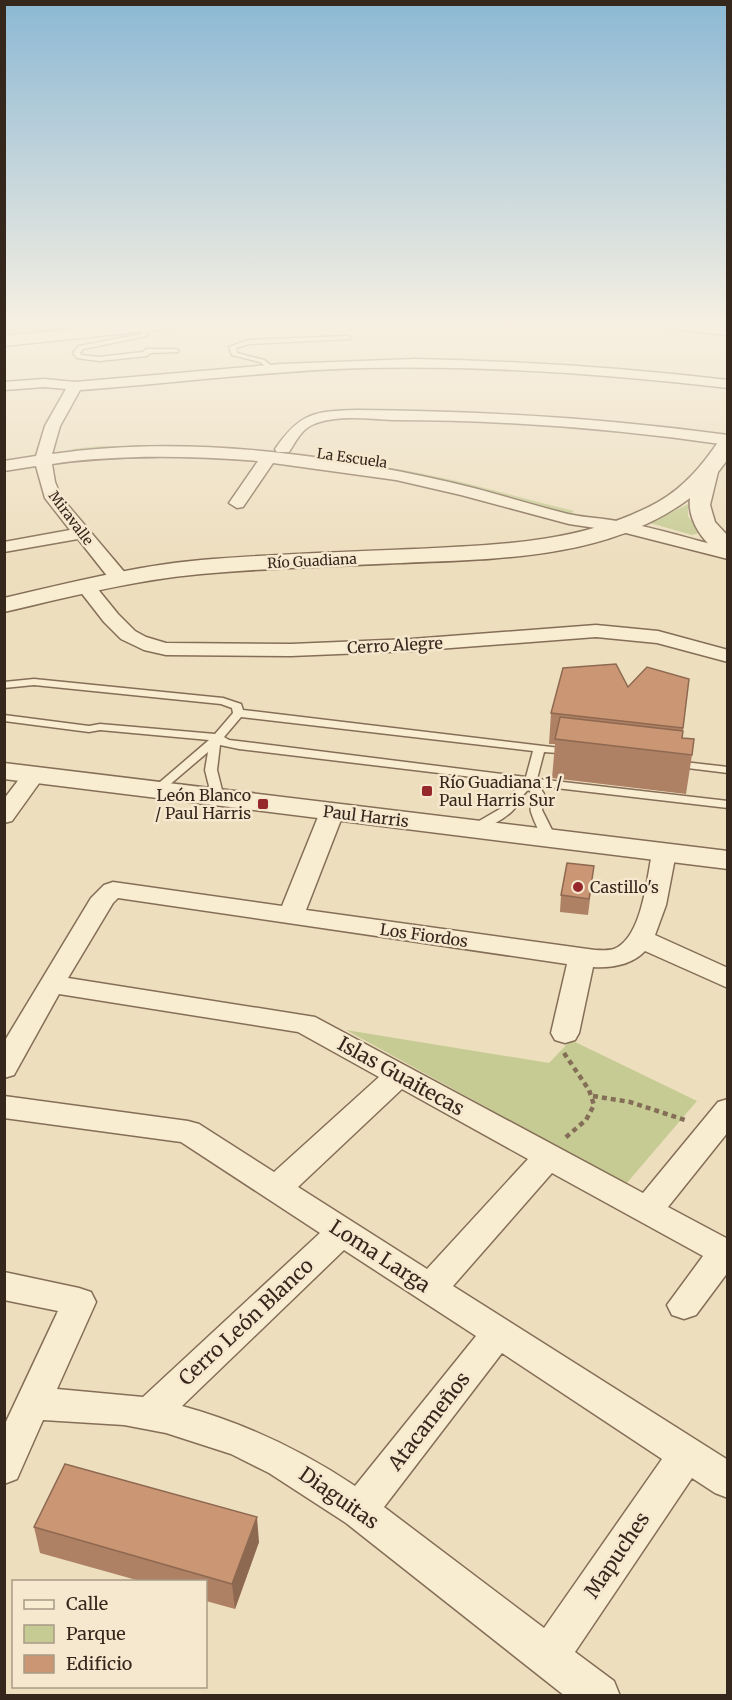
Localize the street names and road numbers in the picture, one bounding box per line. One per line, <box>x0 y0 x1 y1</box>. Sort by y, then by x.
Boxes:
street label: La Escuela <box>316 444 389 472</box>
street label: Miravalle <box>45 487 97 549</box>
street label: Río Guadiana <box>267 550 358 572</box>
street label: Cerro Alegre <box>347 633 443 657</box>
street label: Paul Harris <box>322 801 410 831</box>
street label: Los Fiordos <box>379 919 469 951</box>
street label: Islas Guaitecas <box>333 1030 469 1121</box>
street label: Loma Larga <box>325 1214 435 1297</box>
street label: Cerro León Blanco <box>173 1253 318 1391</box>
street label: Atacameños <box>382 1366 475 1476</box>
street label: Diaguitas <box>295 1461 384 1534</box>
street label: Mapuches <box>579 1507 654 1603</box>

